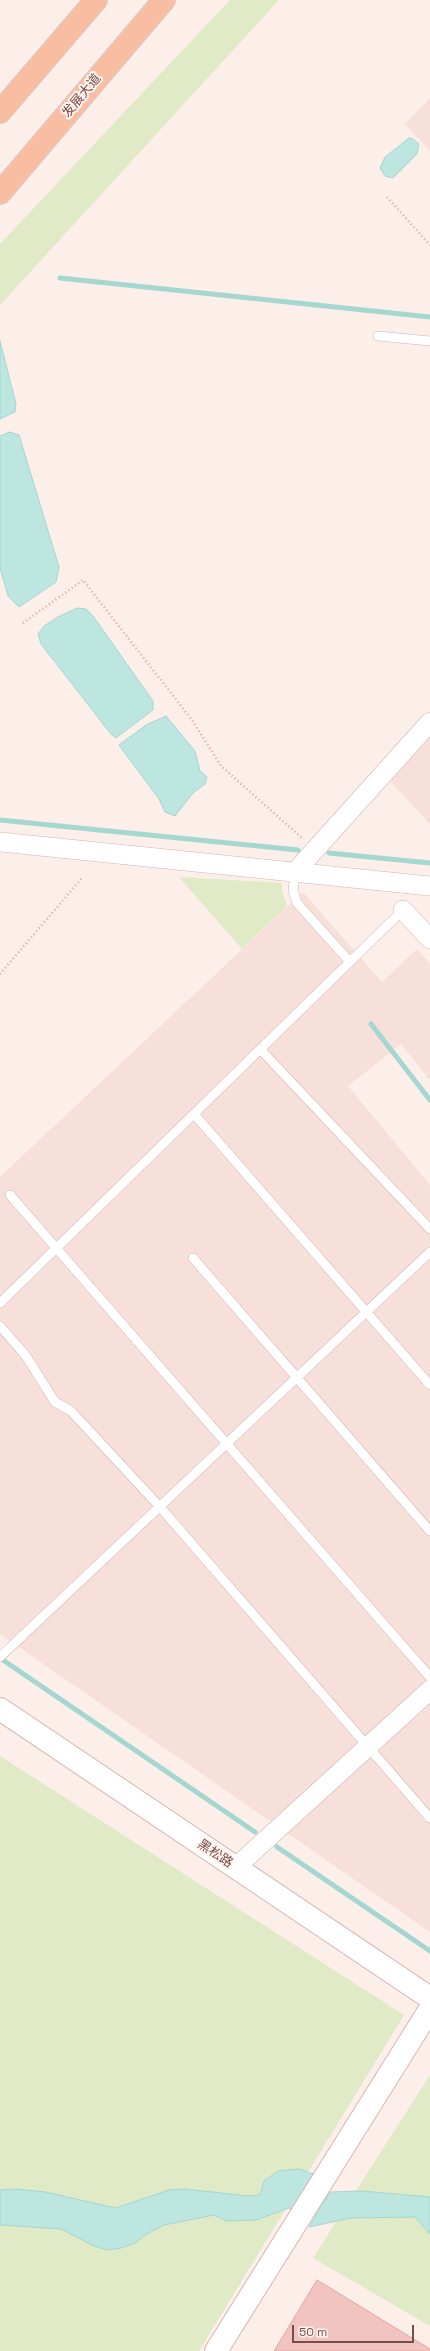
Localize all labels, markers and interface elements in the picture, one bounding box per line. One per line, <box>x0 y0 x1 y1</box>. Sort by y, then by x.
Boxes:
street label: 发展大道 <box>59 71 105 121</box>
street label: 黑松路 <box>194 1837 236 1871</box>
scale bar <box>294 2317 416 2343</box>
text: 50 m <box>299 2324 327 2340</box>

